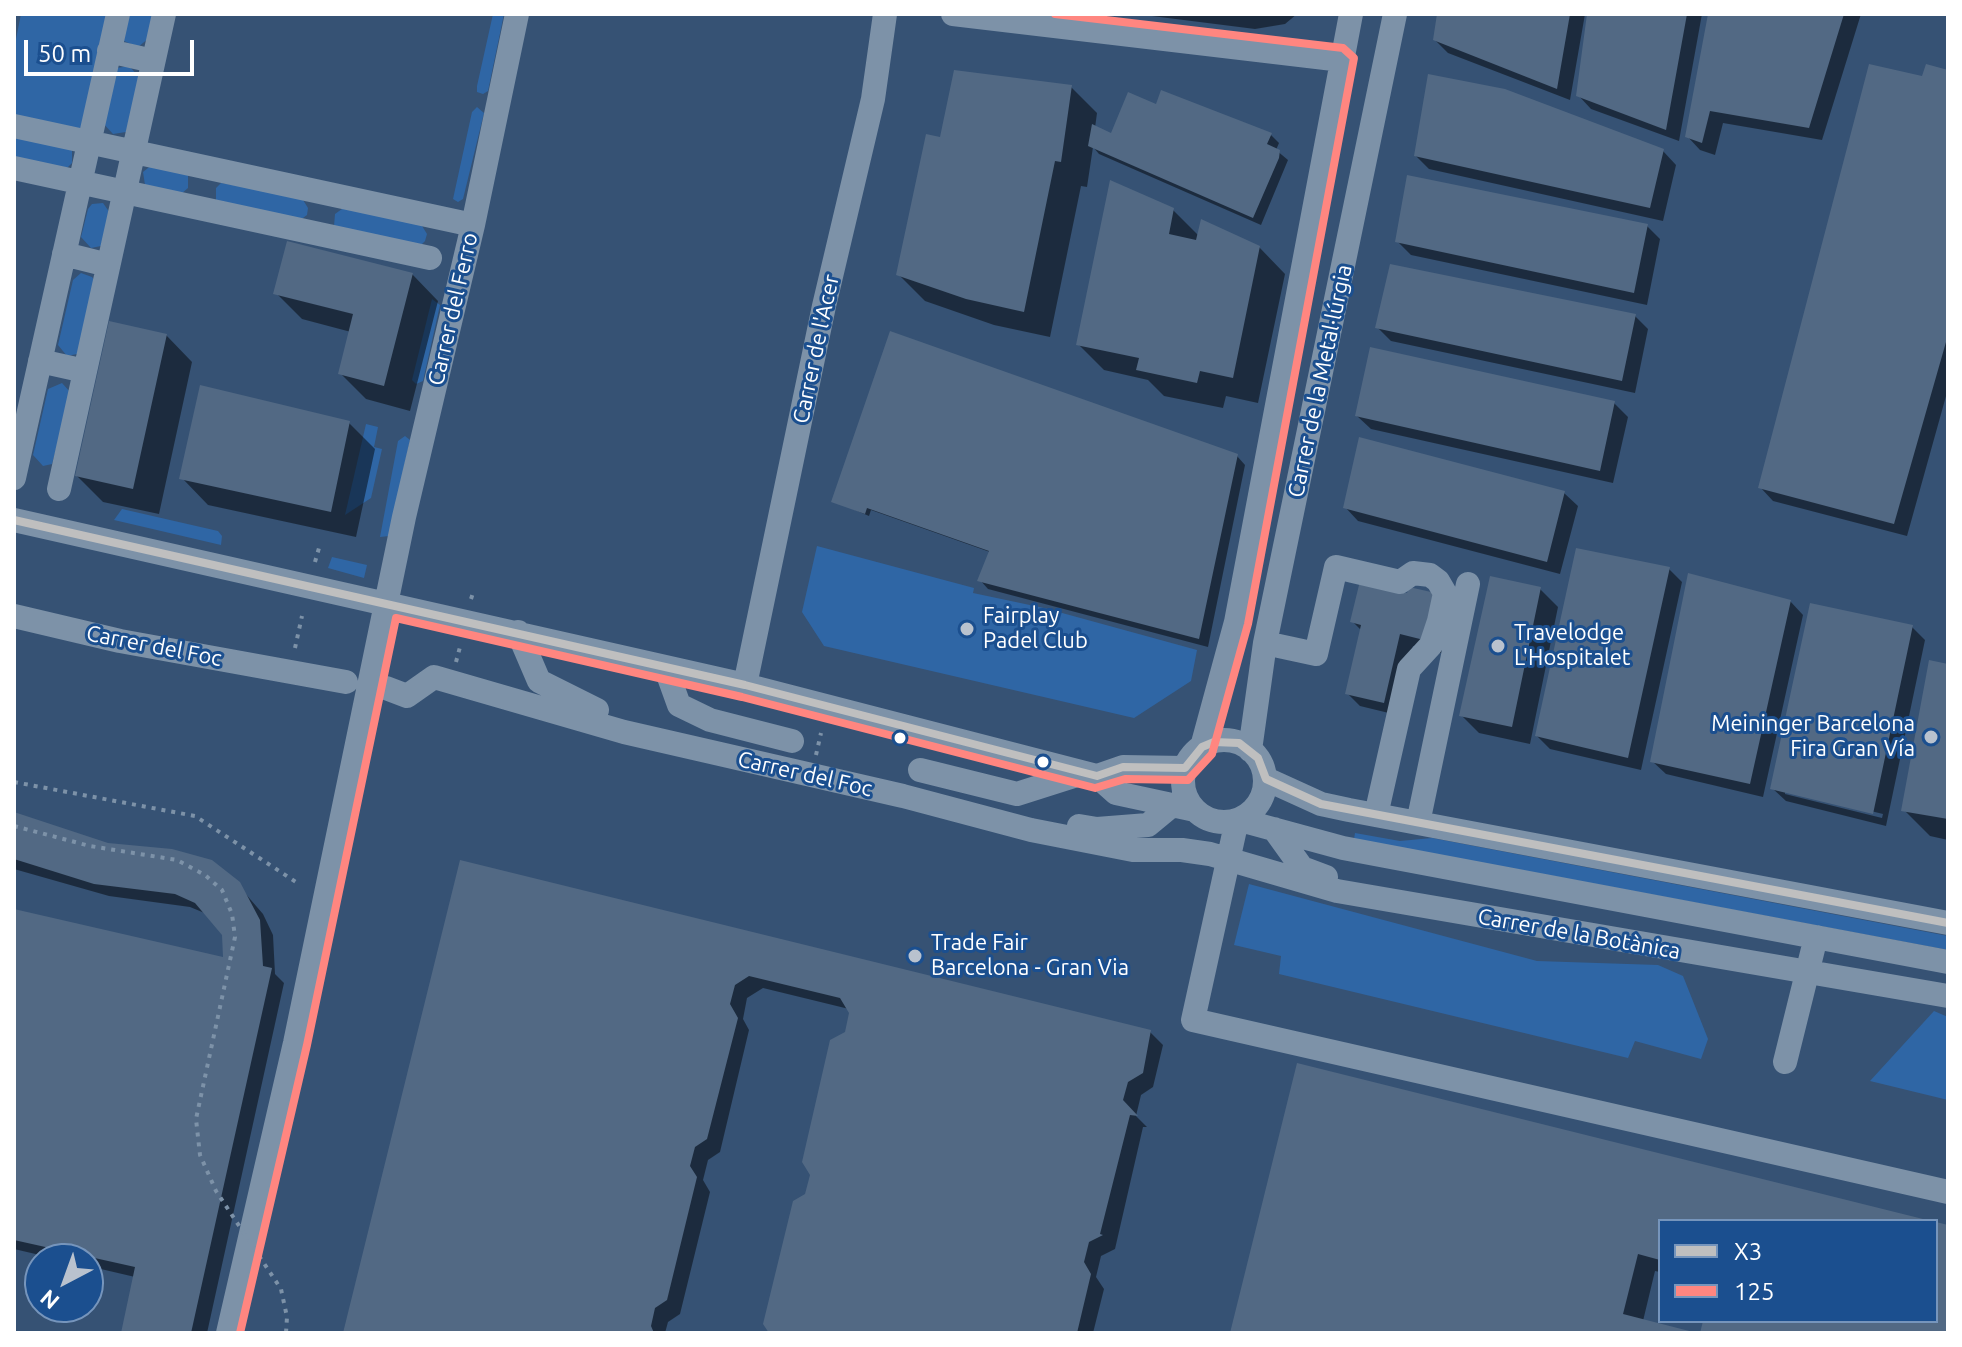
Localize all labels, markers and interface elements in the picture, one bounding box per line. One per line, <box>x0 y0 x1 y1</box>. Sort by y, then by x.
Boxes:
scale bar <box>28 24 198 74</box>
text: 50 m <box>38 40 91 67</box>
street label: Carrer del Ferro <box>423 230 483 388</box>
street label: Carrer de la Metal·lúrgia <box>1282 262 1358 500</box>
street label: Carrer de l'Acer <box>787 272 845 426</box>
place label: Fairplay Padel Club <box>983 603 1088 654</box>
street label: Carrer del Foc <box>84 620 224 672</box>
marker: Fairplay Padel Club <box>958 620 976 638</box>
place label: Travelodge L'Hospitalet <box>1514 620 1630 672</box>
marker: Travelodge L'Hospitalet <box>1489 637 1507 655</box>
place label: Meininger Barcelona Fira Gran Vía <box>1711 711 1915 762</box>
marker: Meininger Barcelona Fira Gran Vía <box>1922 728 1940 746</box>
unlabelled marker <box>892 730 908 746</box>
street label: Carrer del Foc <box>735 746 875 802</box>
unlabelled marker <box>1035 754 1051 770</box>
street label: Carrer de la Botànica <box>1476 903 1682 965</box>
place label: Trade Fair Barcelona - Gran Via <box>931 930 1129 982</box>
marker: Trade Fair Barcelona - Gran Via <box>906 947 924 965</box>
legend <box>1658 1219 1938 1323</box>
text: X3 <box>1734 1238 1762 1265</box>
north arrow <box>24 1243 104 1323</box>
text: 125 <box>1734 1278 1775 1305</box>
text: N <box>35 1285 64 1315</box>

